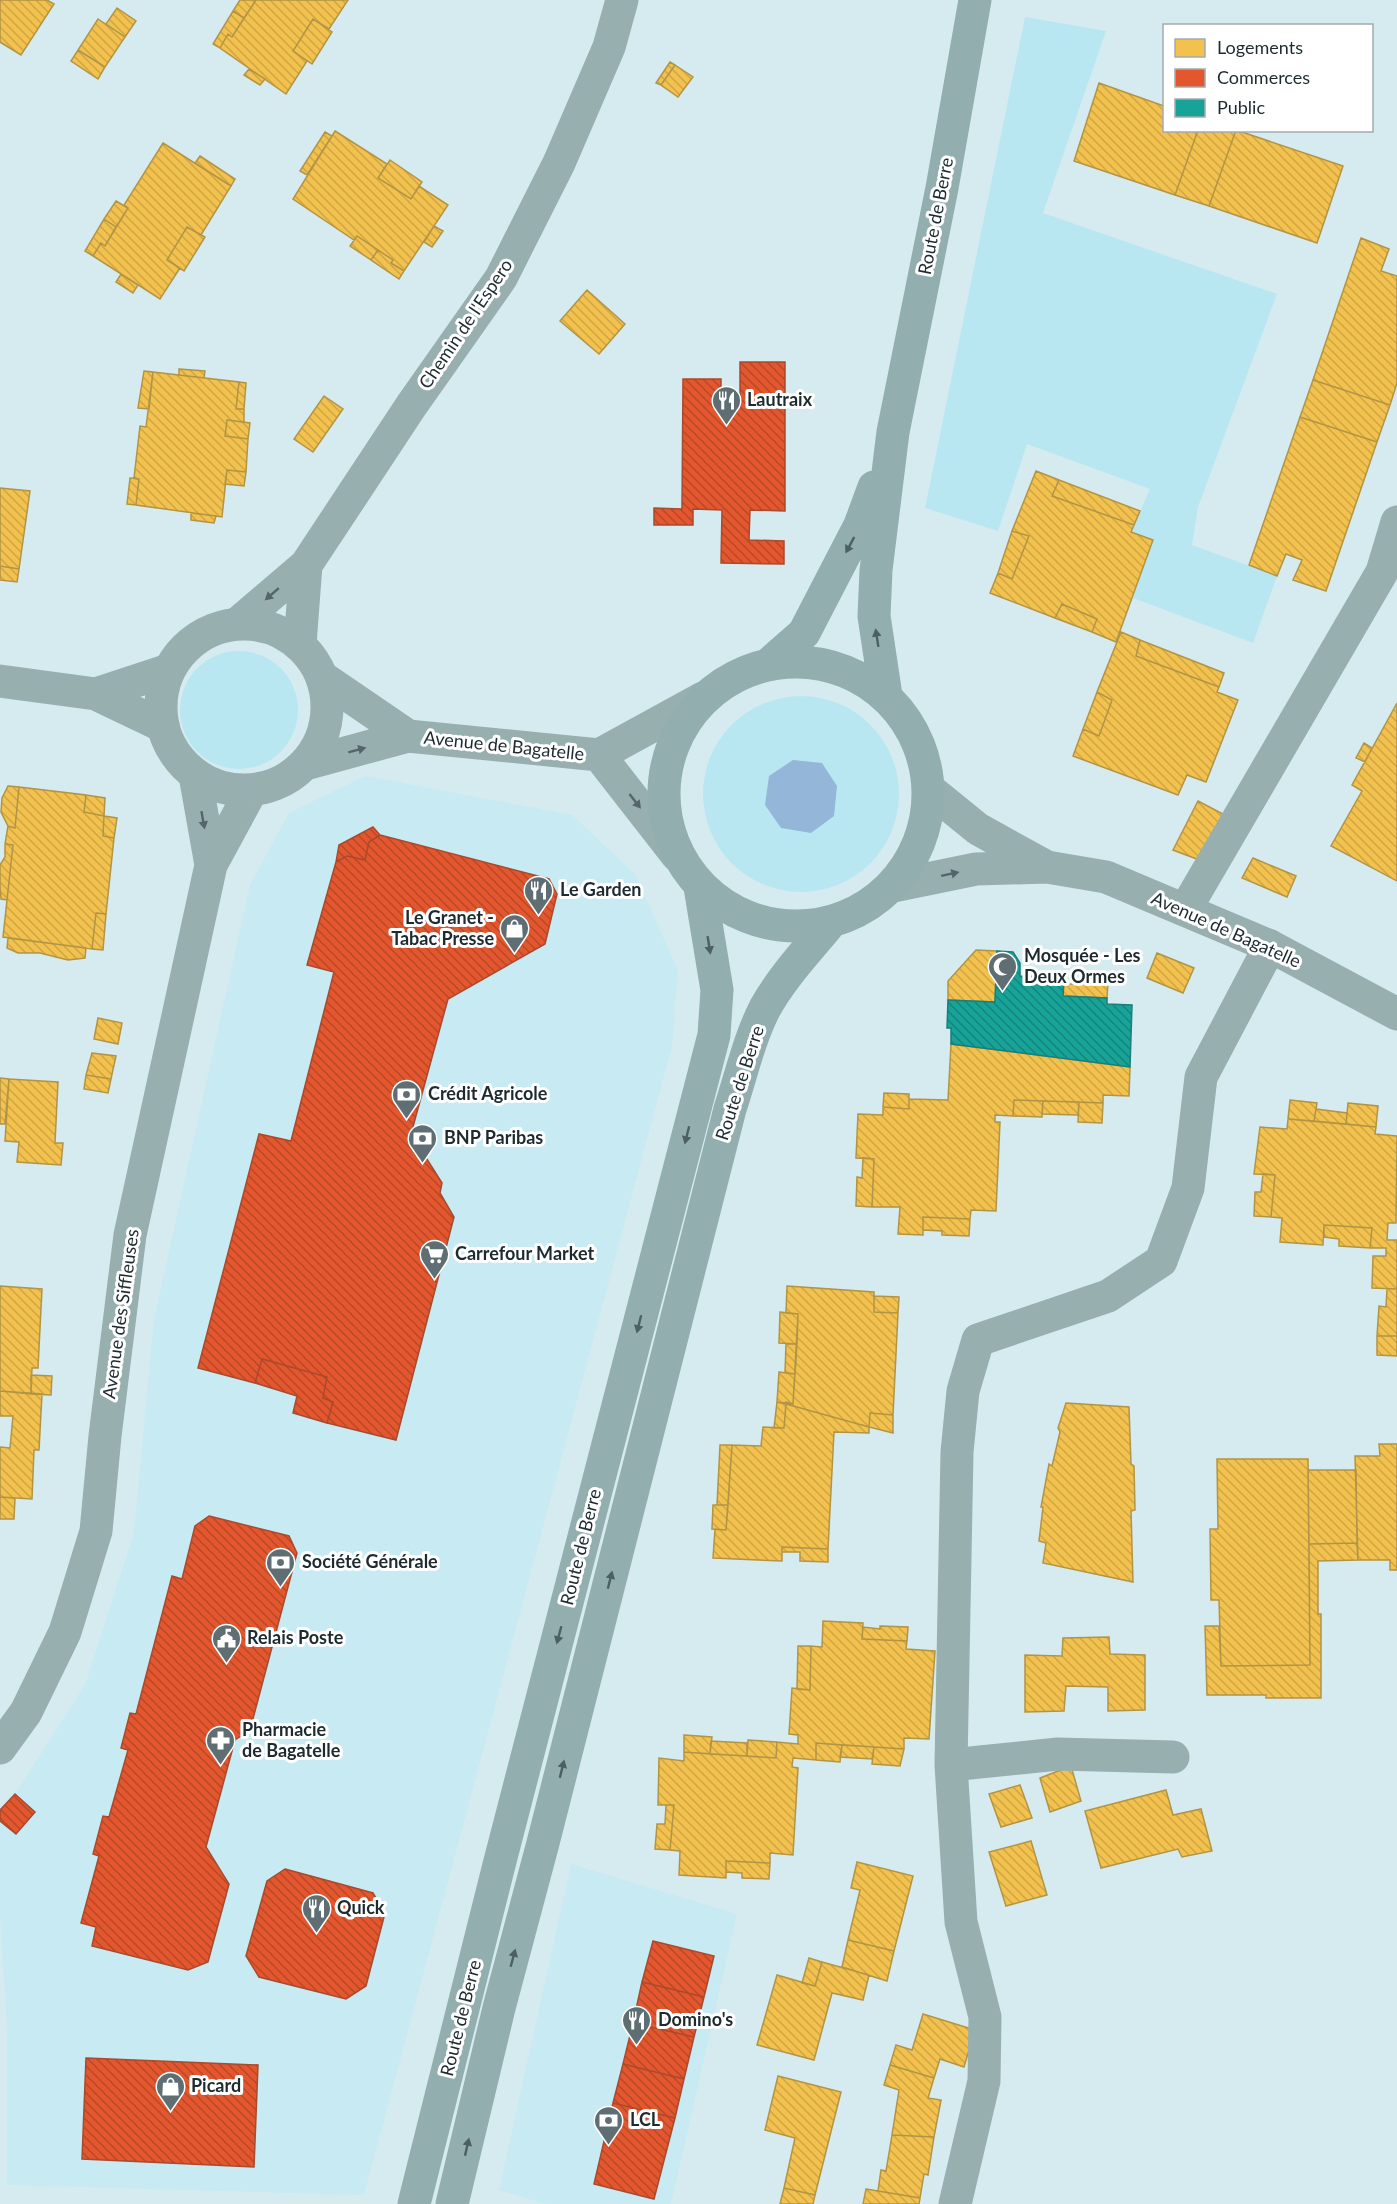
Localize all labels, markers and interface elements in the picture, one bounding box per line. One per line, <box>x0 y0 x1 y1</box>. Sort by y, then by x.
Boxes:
legend <box>1163 24 1373 132</box>
text: Logements <box>1217 36 1303 58</box>
text: Commerces <box>1217 66 1310 88</box>
text: Public <box>1217 96 1265 118</box>
street label: Route de Berre <box>913 155 957 276</box>
street label: Chemin de l'Espero <box>414 254 517 392</box>
restaurant icon: Lautraix <box>710 384 742 426</box>
place label: Lautraix <box>747 388 813 410</box>
one-way arrow <box>845 537 854 554</box>
one-way arrow <box>265 587 280 600</box>
one-way arrow <box>872 628 881 647</box>
street label: Avenue de Bagatelle <box>423 726 585 764</box>
one-way arrow <box>348 745 366 754</box>
one-way arrow <box>629 794 641 809</box>
one-way arrow <box>199 811 208 830</box>
one-way arrow <box>940 869 959 878</box>
restaurant icon: Le Garden <box>523 874 555 916</box>
place label: Le Garden <box>560 878 642 900</box>
street label: Avenue de Bagatelle <box>1148 886 1304 972</box>
place label: Le Granet - Tabac Presse <box>391 906 494 949</box>
shop icon: Le Granet - Tabac Presse <box>499 912 531 954</box>
one-way arrow <box>705 935 714 954</box>
place label: Mosquée - Les Deux Ormes <box>1024 944 1141 987</box>
mosque icon: Mosquée - Les Deux Ormes <box>987 950 1019 992</box>
street label: Route de Berre <box>710 1023 768 1143</box>
bank icon: Crédit Agricole <box>391 1078 423 1120</box>
place label: Crédit Agricole <box>428 1082 548 1104</box>
bank icon: BNP Paribas <box>407 1122 439 1164</box>
place label: BNP Paribas <box>444 1126 543 1148</box>
one-way arrow <box>681 1126 691 1144</box>
street label: Avenue des Siffleuses <box>97 1227 143 1400</box>
supermarket icon: Carrefour Market <box>418 1238 450 1280</box>
place label: Carrefour Market <box>455 1242 594 1264</box>
one-way arrow <box>633 1315 643 1334</box>
street label: Route de Berre <box>555 1486 605 1607</box>
bank icon: Société Générale <box>265 1546 297 1588</box>
place label: Société Générale <box>302 1550 438 1572</box>
one-way arrow <box>606 1571 615 1589</box>
public building icon: Relais Poste <box>210 1622 242 1664</box>
place label: Relais Poste <box>247 1626 344 1648</box>
one-way arrow <box>553 1626 563 1644</box>
place label: Pharmacie de Bagatelle <box>242 1718 341 1761</box>
pharmacy icon: Pharmacie de Bagatelle <box>205 1724 237 1766</box>
one-way arrow <box>558 1760 567 1778</box>
restaurant icon: Quick <box>300 1892 332 1934</box>
place label: Quick <box>337 1896 385 1918</box>
one-way arrow <box>508 1949 518 1967</box>
street label: Route de Berre <box>435 1957 485 2078</box>
restaurant icon: Domino's <box>621 2004 653 2046</box>
place label: Domino's <box>658 2008 733 2030</box>
shop icon: Picard <box>154 2070 186 2112</box>
place label: Picard <box>191 2074 241 2096</box>
bank icon: LCL <box>593 2104 625 2146</box>
place label: LCL <box>630 2108 661 2130</box>
one-way arrow <box>462 2138 472 2157</box>

